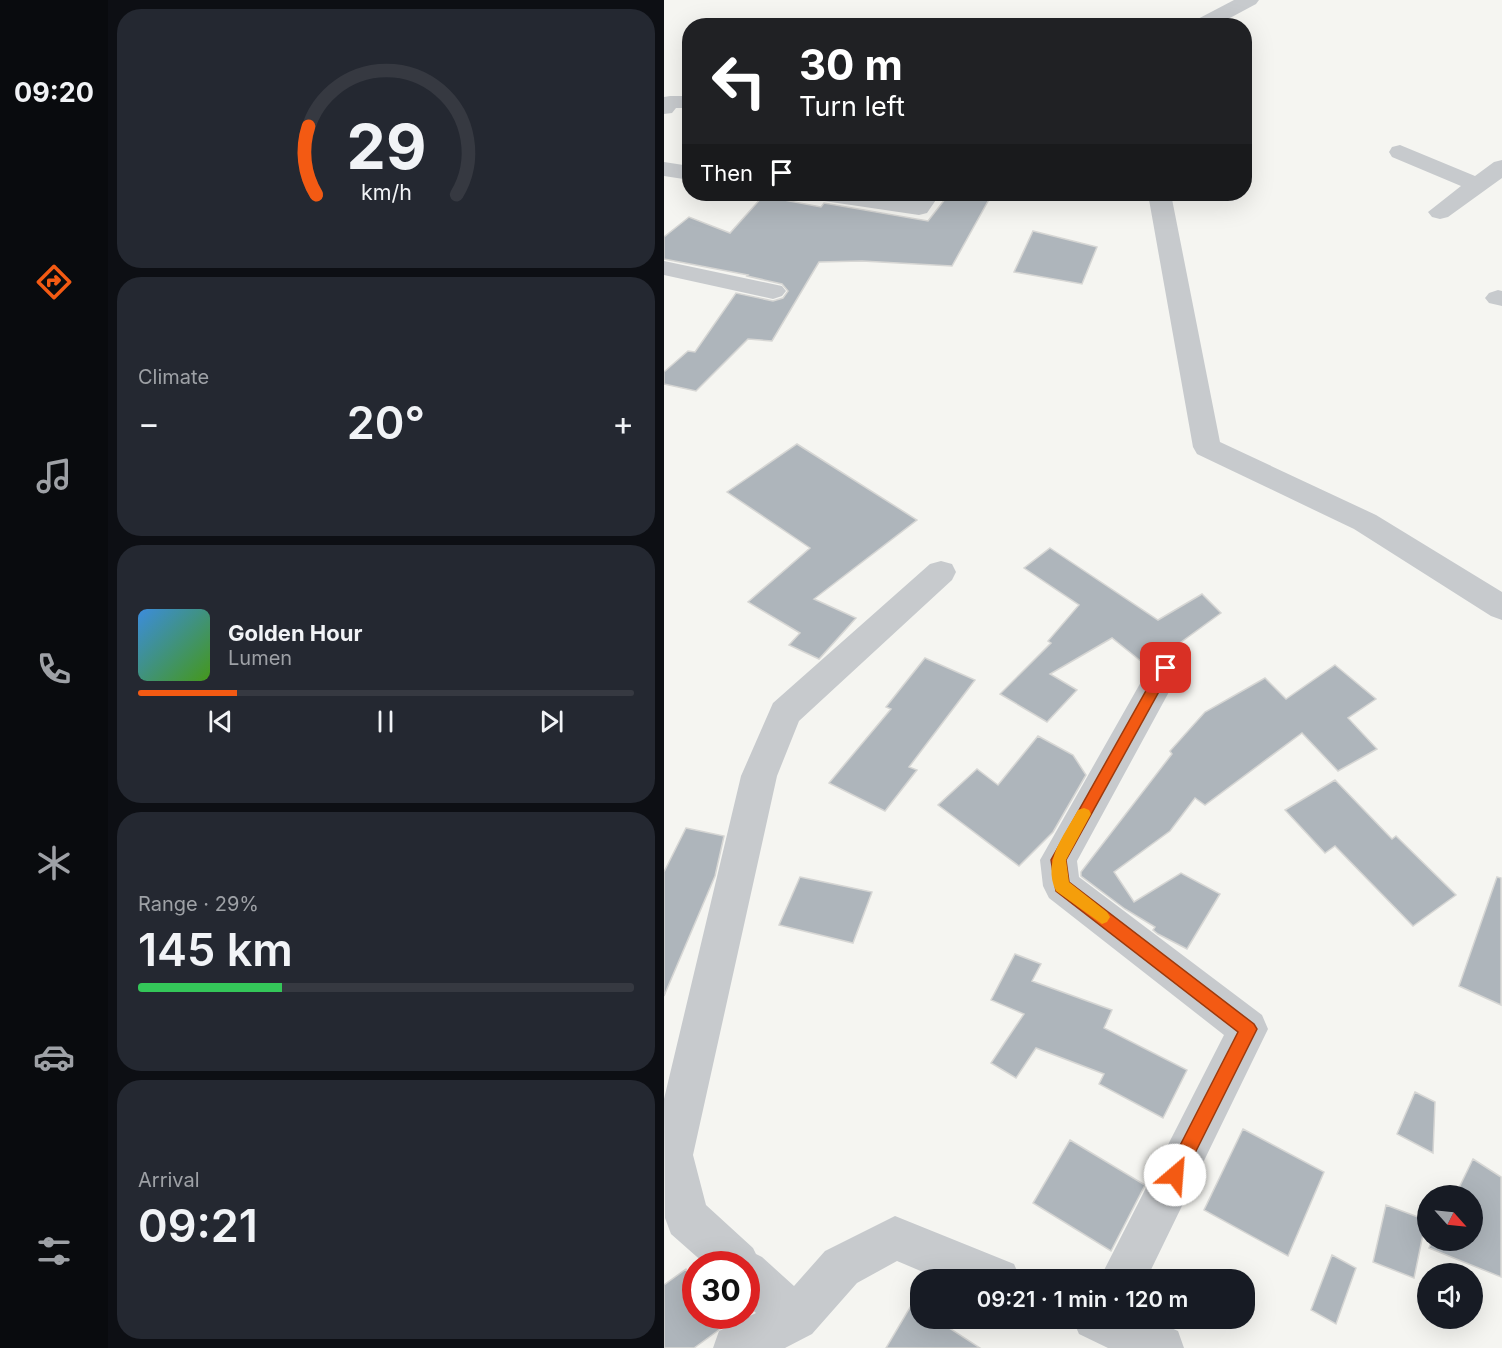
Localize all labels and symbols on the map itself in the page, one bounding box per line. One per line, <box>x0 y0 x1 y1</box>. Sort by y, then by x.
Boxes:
pin <box>1140 642 1191 693</box>
position arrow <box>1143 1143 1207 1207</box>
north arrow <box>1417 1185 1483 1251</box>
speed limit sign: 30 <box>682 1251 760 1329</box>

